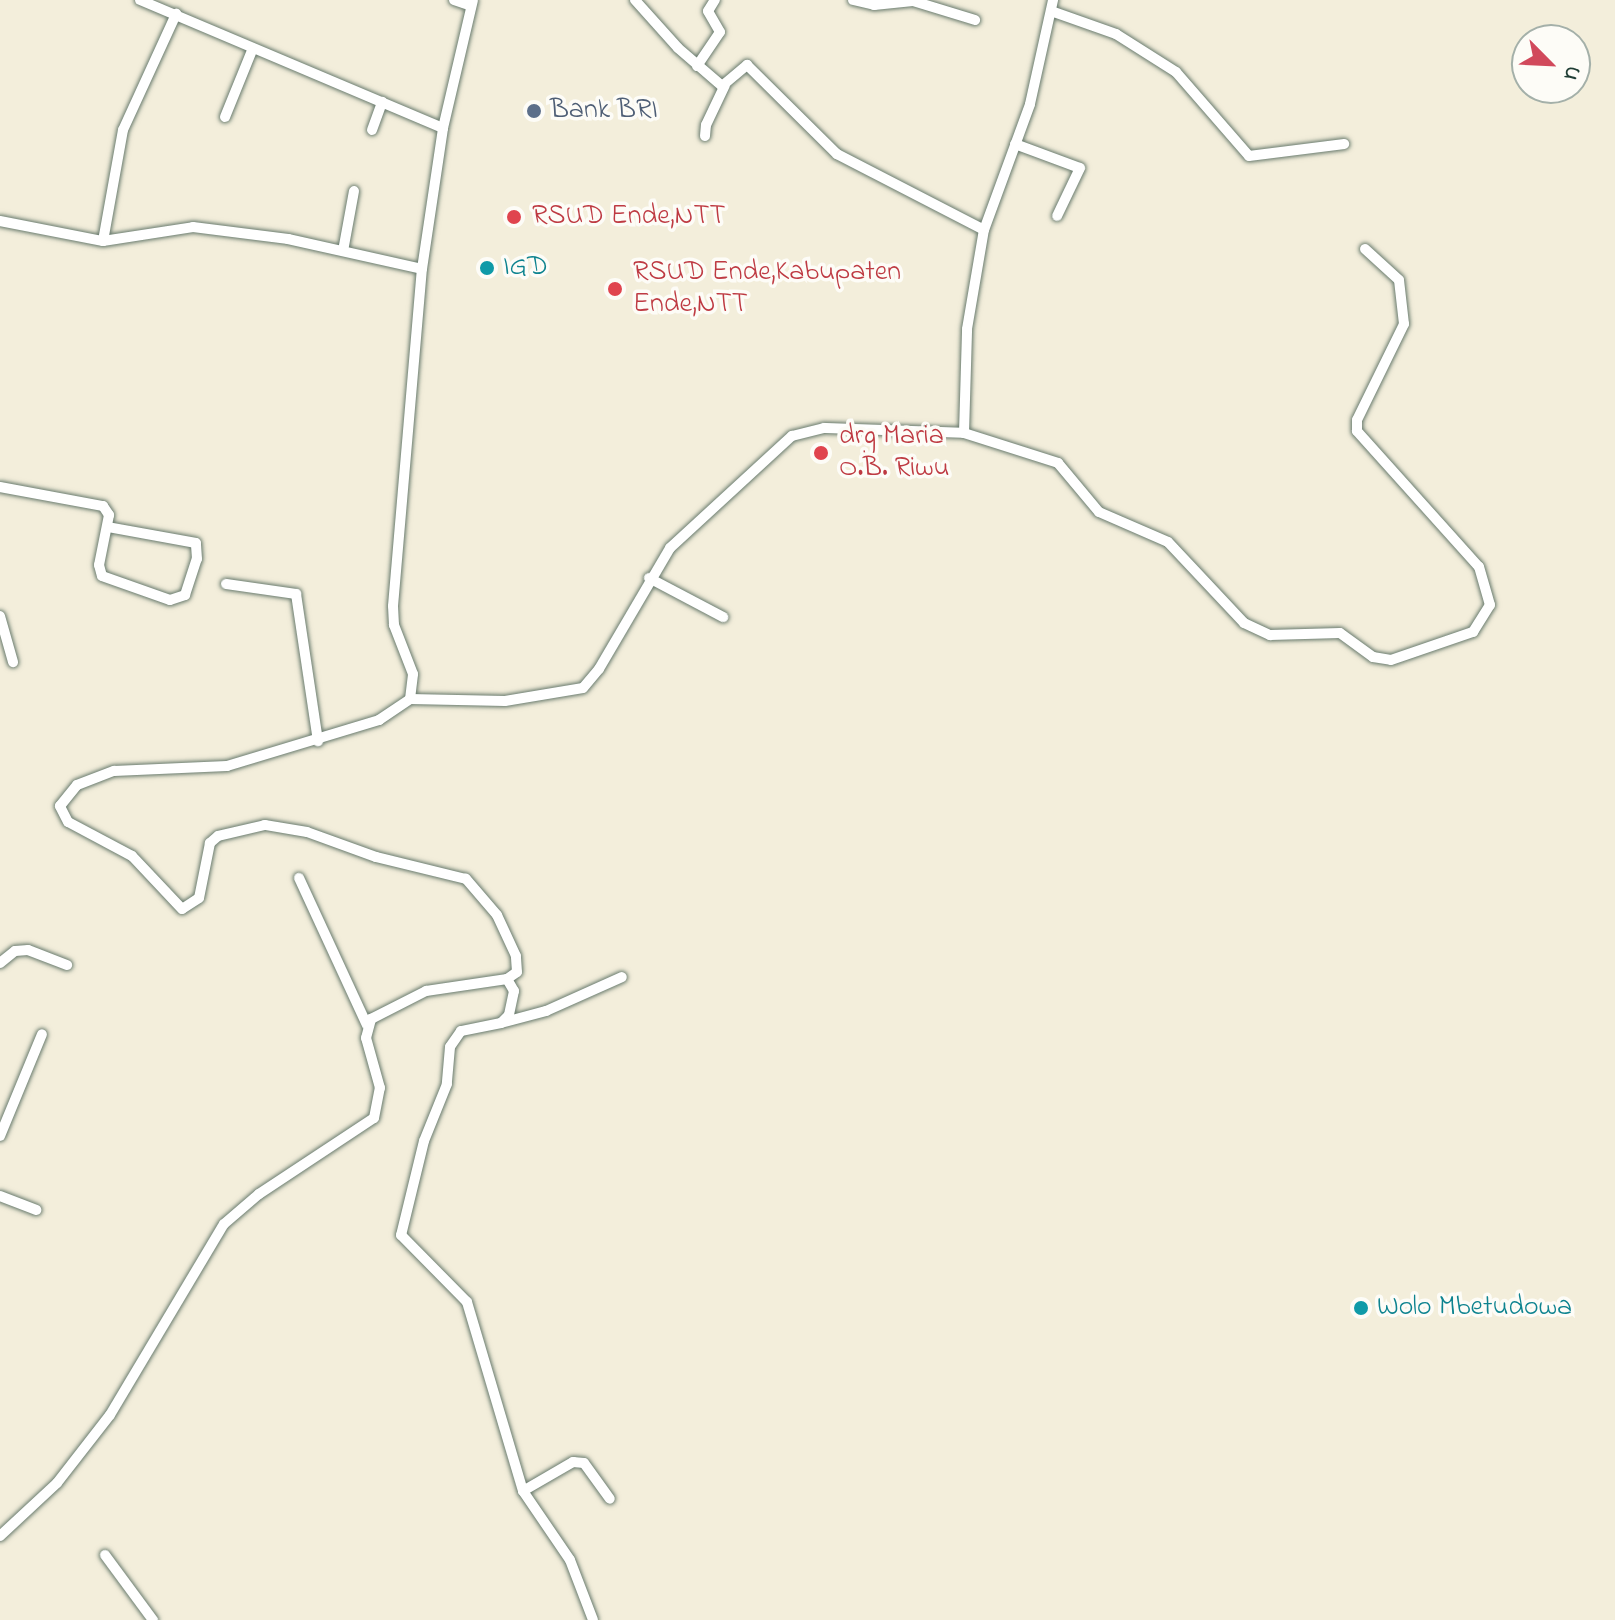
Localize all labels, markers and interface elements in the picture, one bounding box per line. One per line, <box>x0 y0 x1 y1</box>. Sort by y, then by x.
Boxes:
north arrow <box>1511 24 1591 104</box>
text: U <box>1554 60 1589 86</box>
place label: Bank BRI <box>550 94 658 128</box>
marker: Bank BRI <box>525 102 543 120</box>
place label: RSUD Ende,NTT <box>532 200 726 234</box>
marker: RSUD Ende,NTT <box>503 206 525 228</box>
place label: IGD <box>503 251 548 285</box>
place label: RSUD Ende,Kabupaten Ende,NTT <box>633 256 901 322</box>
marker: IGD <box>478 259 496 277</box>
marker: RSUD Ende,Kabupaten Ende,NTT <box>604 278 626 300</box>
place label: drg Maria O.B. Riwu <box>839 420 949 486</box>
marker: drg Maria O.B. Riwu <box>810 442 832 464</box>
place label: Wolo Mbetudowa <box>1377 1291 1572 1325</box>
marker: Wolo Mbetudowa <box>1352 1299 1370 1317</box>

